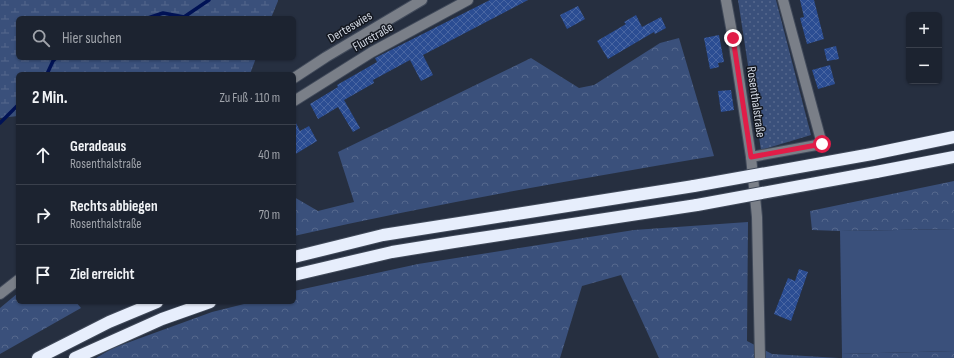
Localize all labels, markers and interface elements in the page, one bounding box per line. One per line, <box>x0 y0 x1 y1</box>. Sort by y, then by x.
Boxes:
street label: Derteswies <box>325 7 375 46</box>
map controls <box>906 12 942 84</box>
button: + <box>906 12 942 48</box>
search box <box>16 16 296 60</box>
street label: Flurstraße <box>350 19 396 55</box>
icon: search <box>30 27 52 49</box>
text: Hier suchen <box>62 29 122 48</box>
route end <box>724 29 742 47</box>
button: − <box>906 48 942 84</box>
street label: Rosenthalstraße <box>743 65 769 139</box>
text: 2 Min. <box>32 88 68 108</box>
text: Zu Fuß · 110 m <box>219 90 280 106</box>
route start <box>813 135 831 153</box>
text: Geradeaus <box>70 137 126 156</box>
icon: ahead <box>32 144 54 166</box>
text: 40 m <box>258 147 280 163</box>
text: Rosenthalstraße <box>70 156 142 172</box>
text: Rechts abbiegen <box>70 197 158 216</box>
icon: right <box>32 204 54 226</box>
text: 70 m <box>259 207 280 223</box>
text: Rosenthalstraße <box>70 216 142 232</box>
icon: arrive <box>32 264 54 286</box>
text: Ziel erreicht <box>70 265 134 284</box>

